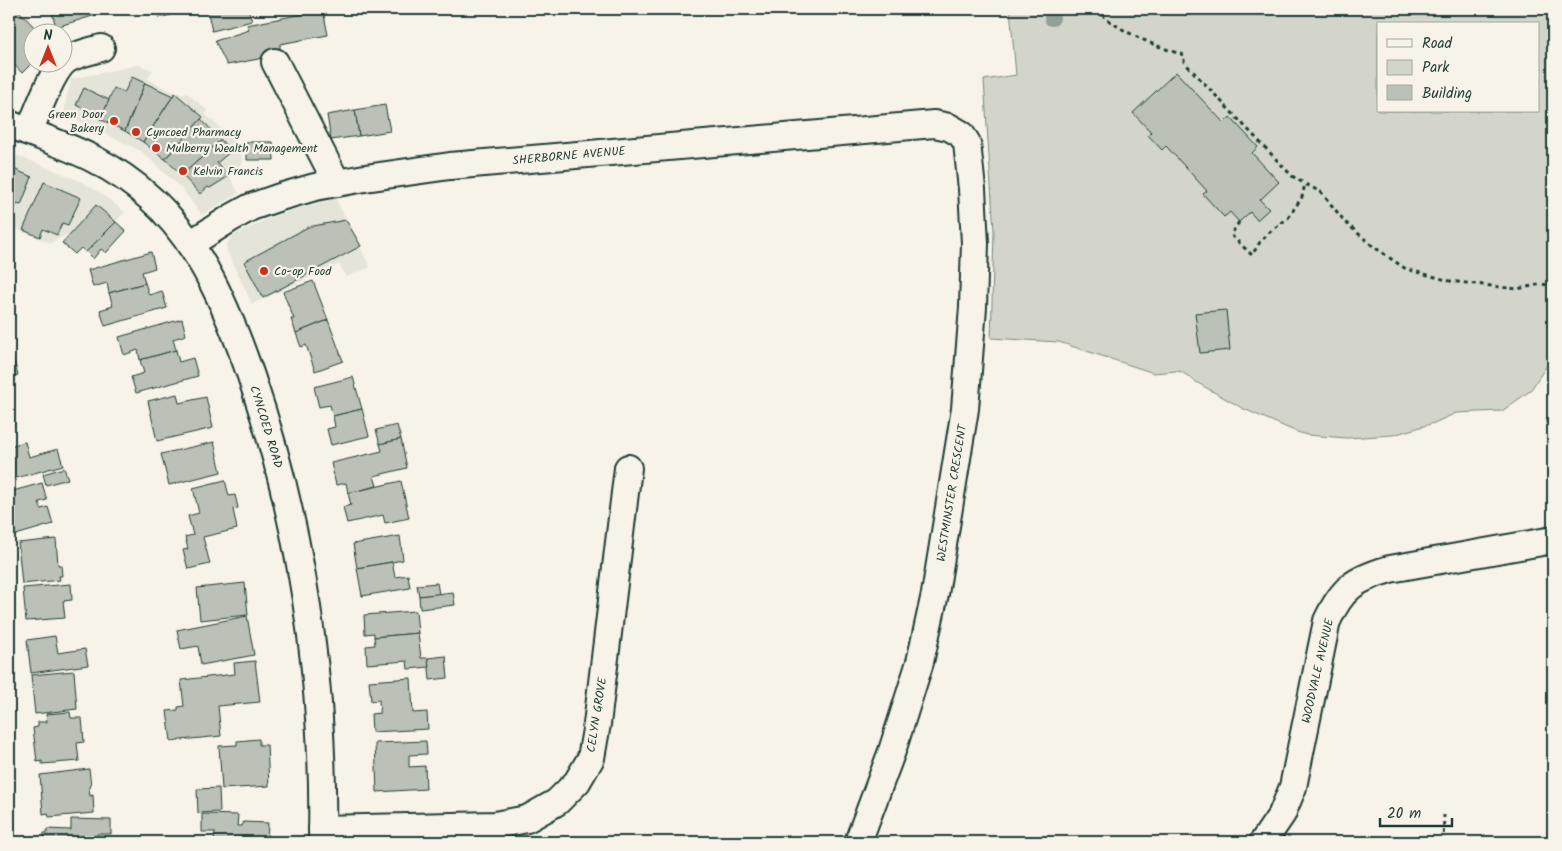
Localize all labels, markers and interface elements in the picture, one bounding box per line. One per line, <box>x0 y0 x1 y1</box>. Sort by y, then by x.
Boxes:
north arrow <box>22 22 72 72</box>
legend <box>1377 22 1540 112</box>
text: N <box>44 25 53 47</box>
text: Road <box>1422 32 1453 56</box>
text: Park <box>1422 56 1450 80</box>
text: Building <box>1422 82 1472 106</box>
place label: Green Door Bakery <box>48 105 105 138</box>
marker: Green Door Bakery <box>108 115 120 127</box>
place label: Cyncoed Pharmacy <box>146 123 241 142</box>
marker: Cyncoed Pharmacy <box>130 126 142 138</box>
place label: Mulberry Wealth Management <box>166 139 318 158</box>
marker: Mulberry Wealth Management <box>150 142 162 154</box>
street label: SHERBORNE AVENUE <box>512 142 627 170</box>
place label: Kelvin Francis <box>193 162 263 181</box>
marker: Kelvin Francis <box>177 165 189 177</box>
place label: Co-op Food <box>274 262 332 281</box>
marker: Co-op Food <box>258 265 270 277</box>
street label: CYNCOED ROAD <box>244 383 288 471</box>
street label: WESTMINSTER CRESCENT <box>932 422 972 563</box>
street label: WOODVALE AVENUE <box>1297 616 1340 725</box>
street label: CELYN GROVE <box>582 675 612 754</box>
scale bar <box>1380 796 1452 828</box>
text: 20 m <box>1387 802 1421 826</box>

